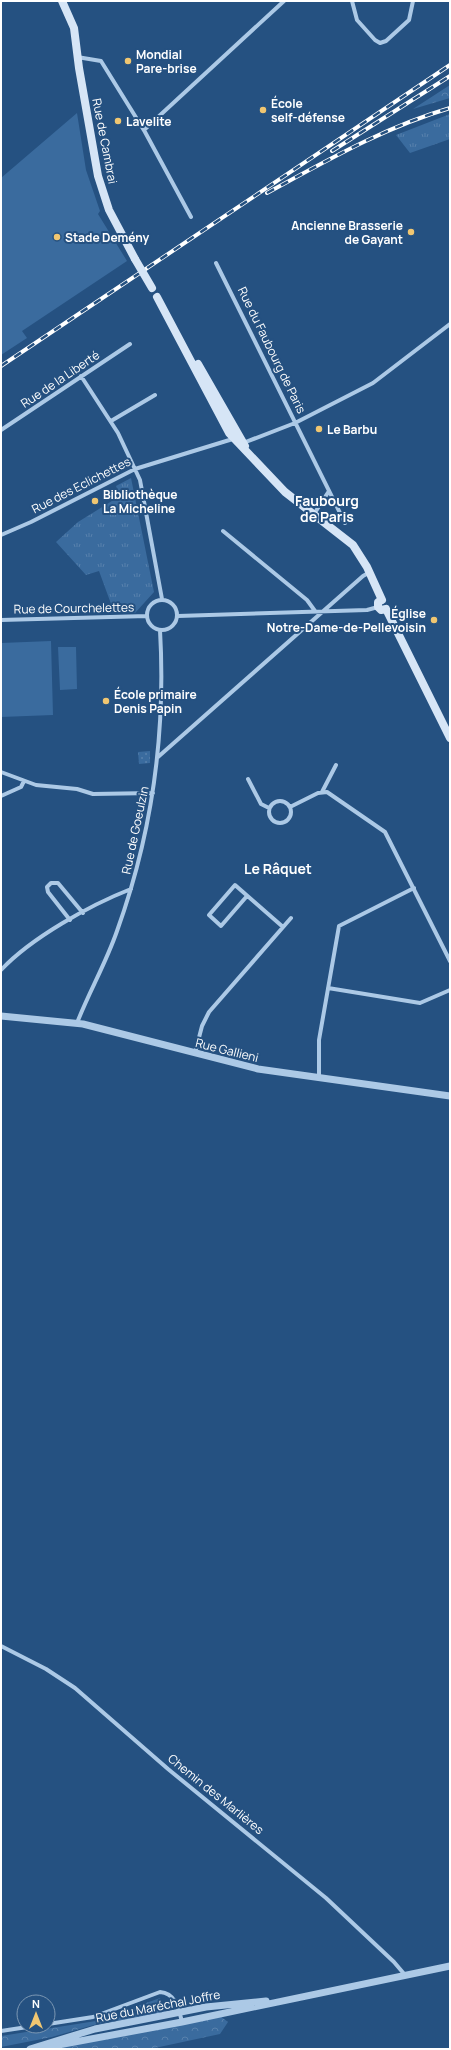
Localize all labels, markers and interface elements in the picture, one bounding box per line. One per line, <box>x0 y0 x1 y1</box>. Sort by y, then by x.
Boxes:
place label: Mondial Pare-brise <box>136 46 197 77</box>
marker: Mondial Pare-brise <box>123 56 133 66</box>
place label: École self-défense <box>271 95 345 126</box>
street label: Rue de Cambrai <box>88 97 122 185</box>
marker: École self-défense <box>258 105 268 115</box>
place label: Lavelite <box>126 113 172 130</box>
marker: Lavelite <box>113 116 123 126</box>
place label: Ancienne Brasserie de Gayant <box>291 217 403 248</box>
marker: Ancienne Brasserie de Gayant <box>406 227 416 237</box>
place label: Stade Demény <box>65 229 150 246</box>
marker: Stade Demény <box>52 232 62 242</box>
street label: Rue du Faubourg de Paris <box>234 284 310 416</box>
street label: Rue de la Liberté <box>17 346 103 412</box>
place label: Le Barbu <box>327 421 377 438</box>
marker: Le Barbu <box>314 424 324 434</box>
street label: Rue des Eclichettes <box>29 453 133 517</box>
place label: Bibliothèque La Micheline <box>103 486 178 517</box>
district label: Faubourg de Paris <box>295 491 359 526</box>
marker: Bibliothèque La Micheline <box>90 496 100 506</box>
street label: Rue de Courchelettes <box>14 598 134 618</box>
place label: Église Notre-Dame-de-Pellevoisin <box>267 605 426 636</box>
marker: Église Notre-Dame-de-Pellevoisin <box>429 615 439 625</box>
place label: École primaire Denis Papin <box>114 686 197 717</box>
marker: École primaire Denis Papin <box>101 696 111 706</box>
street label: Rue de Goeulzin <box>117 784 153 876</box>
district label: Le Râquet <box>244 859 312 878</box>
street label: Rue Gallieni <box>194 1034 260 1066</box>
street label: Chemin des Marlières <box>164 1750 268 1838</box>
street label: Rue du Maréchal Joffre <box>94 1986 222 2026</box>
north arrow <box>16 1994 56 2034</box>
text: N <box>32 1996 40 2011</box>

